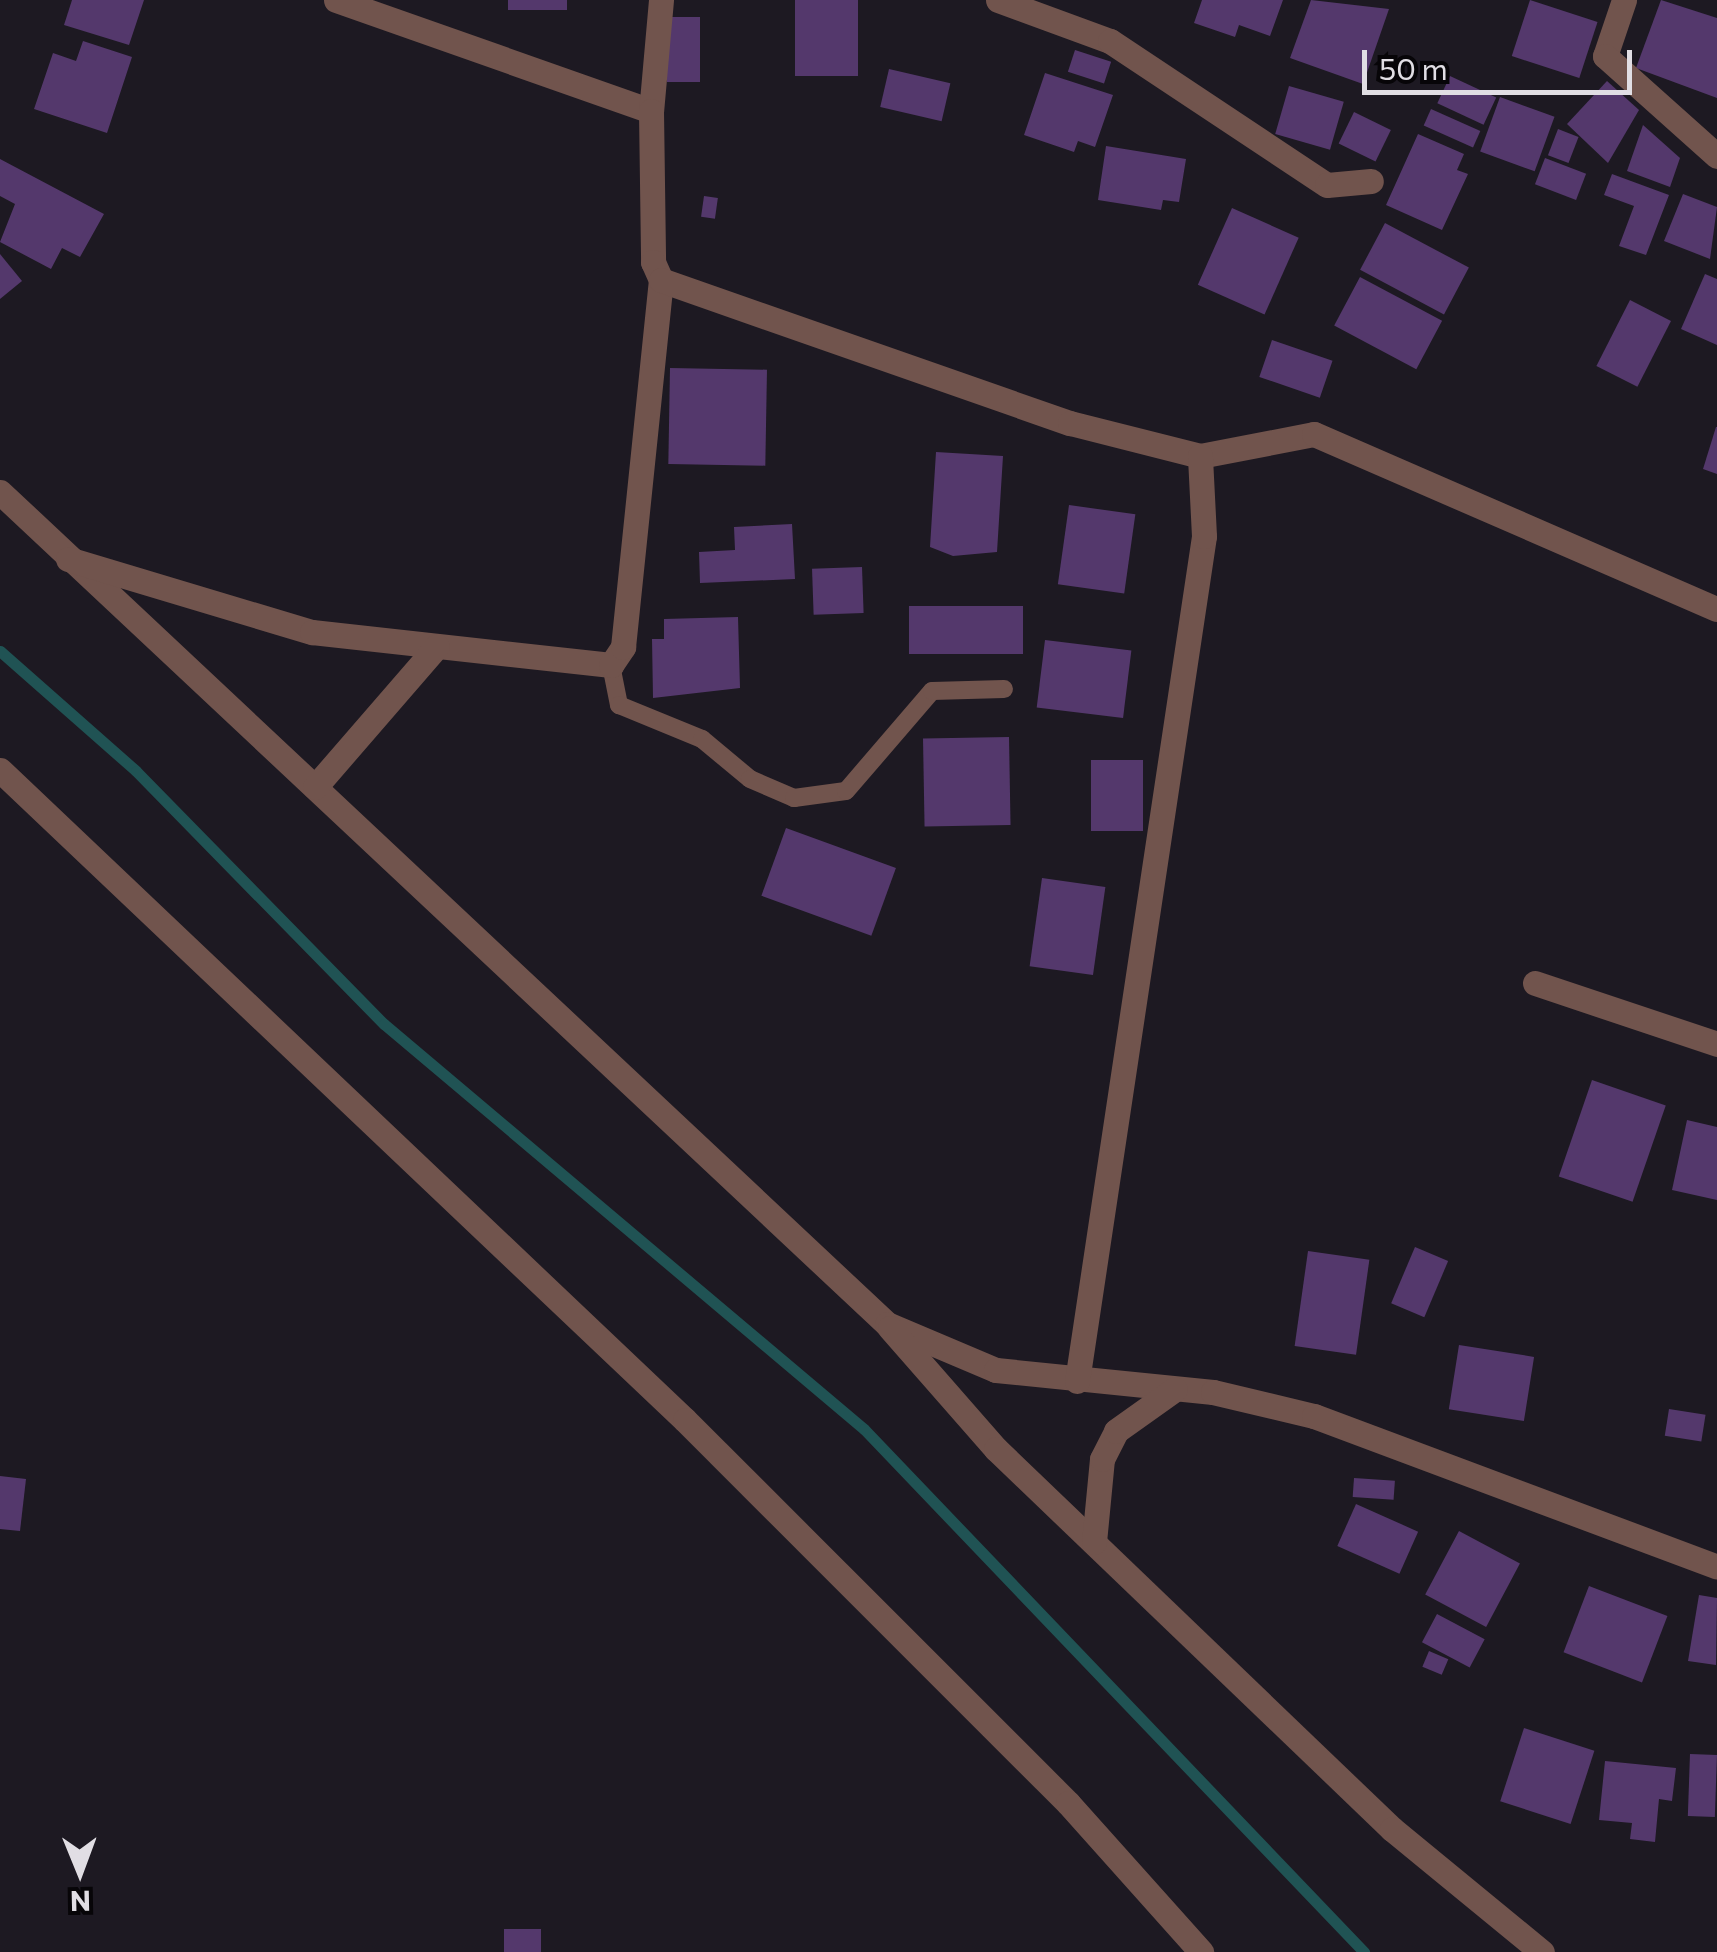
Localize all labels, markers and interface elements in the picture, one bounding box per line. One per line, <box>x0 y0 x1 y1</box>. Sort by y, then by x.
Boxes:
scale bar <box>1367 30 1637 92</box>
text: 50 m <box>1379 49 1448 86</box>
north arrow <box>30 1822 130 1922</box>
text: N <box>70 1885 91 1919</box>

